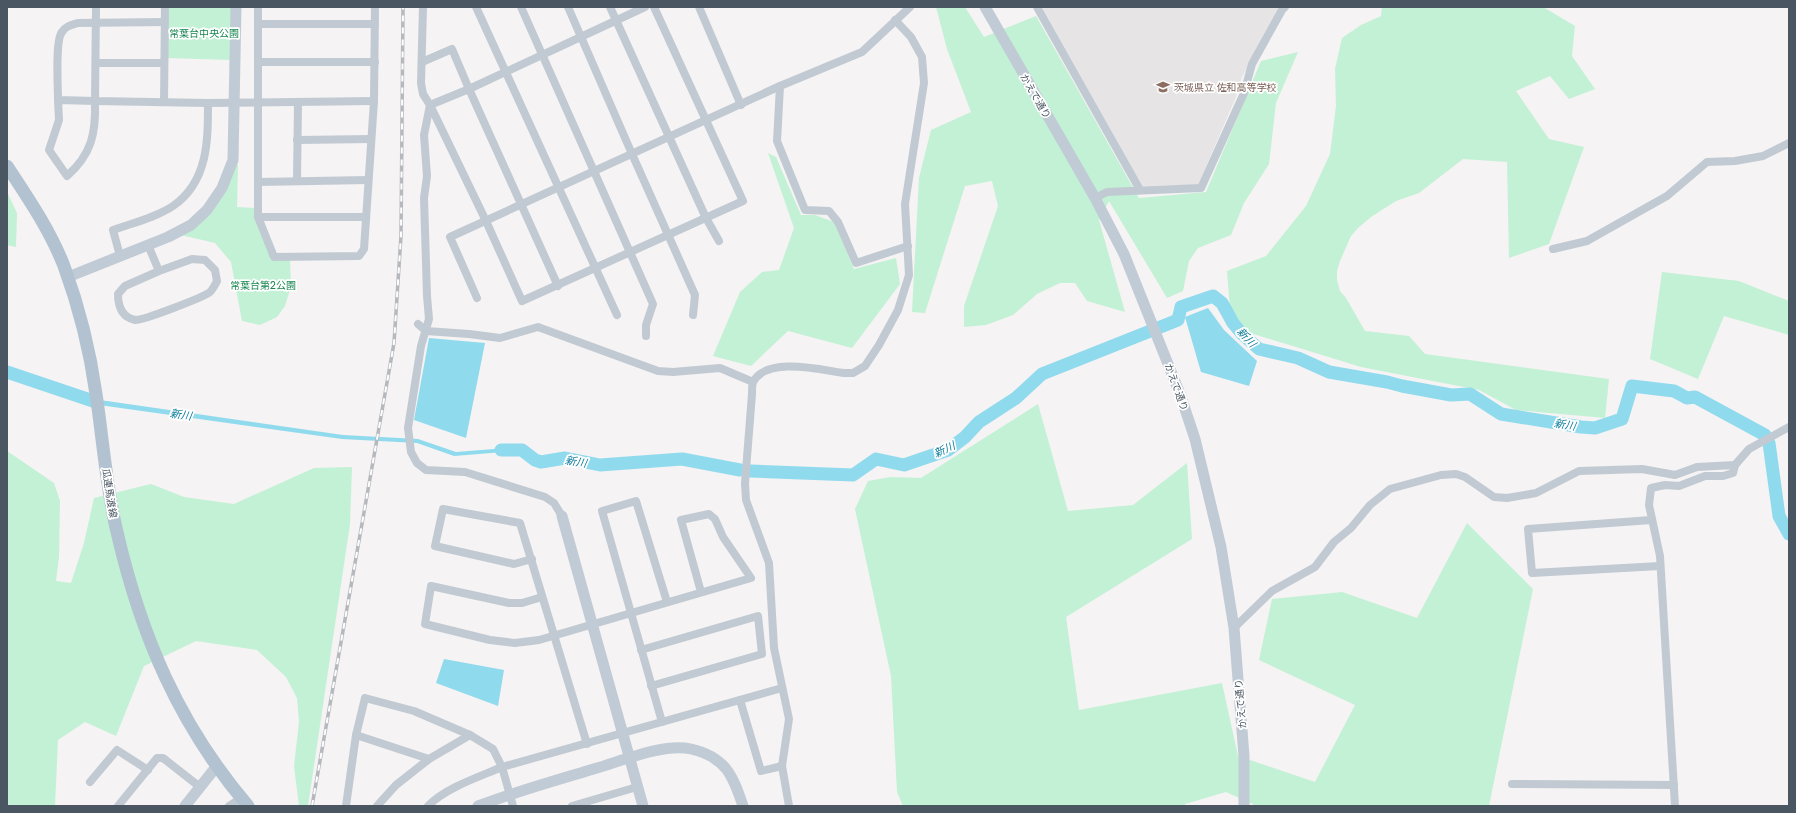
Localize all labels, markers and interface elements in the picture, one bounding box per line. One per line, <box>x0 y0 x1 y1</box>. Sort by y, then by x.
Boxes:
park label: 常葉台中央公園 <box>169 27 239 39</box>
street label: かえで通り <box>1018 71 1054 121</box>
school or university icon: 茨城県立 佐和高等学校 <box>1155 79 1171 95</box>
place label: 茨城県立 佐和高等学校 <box>1174 81 1277 93</box>
park label: 常葉台第2公園 <box>230 279 296 291</box>
water label: 新川 <box>1235 325 1260 350</box>
street label: かえで通り <box>1163 362 1191 412</box>
water label: 新川 <box>169 406 194 422</box>
water label: 新川 <box>1553 416 1578 432</box>
water label: 新川 <box>931 438 958 460</box>
water label: 新川 <box>564 453 589 469</box>
street label: 瓜連馬渡線 <box>100 467 120 519</box>
street label: かえで通り <box>1232 679 1248 729</box>

